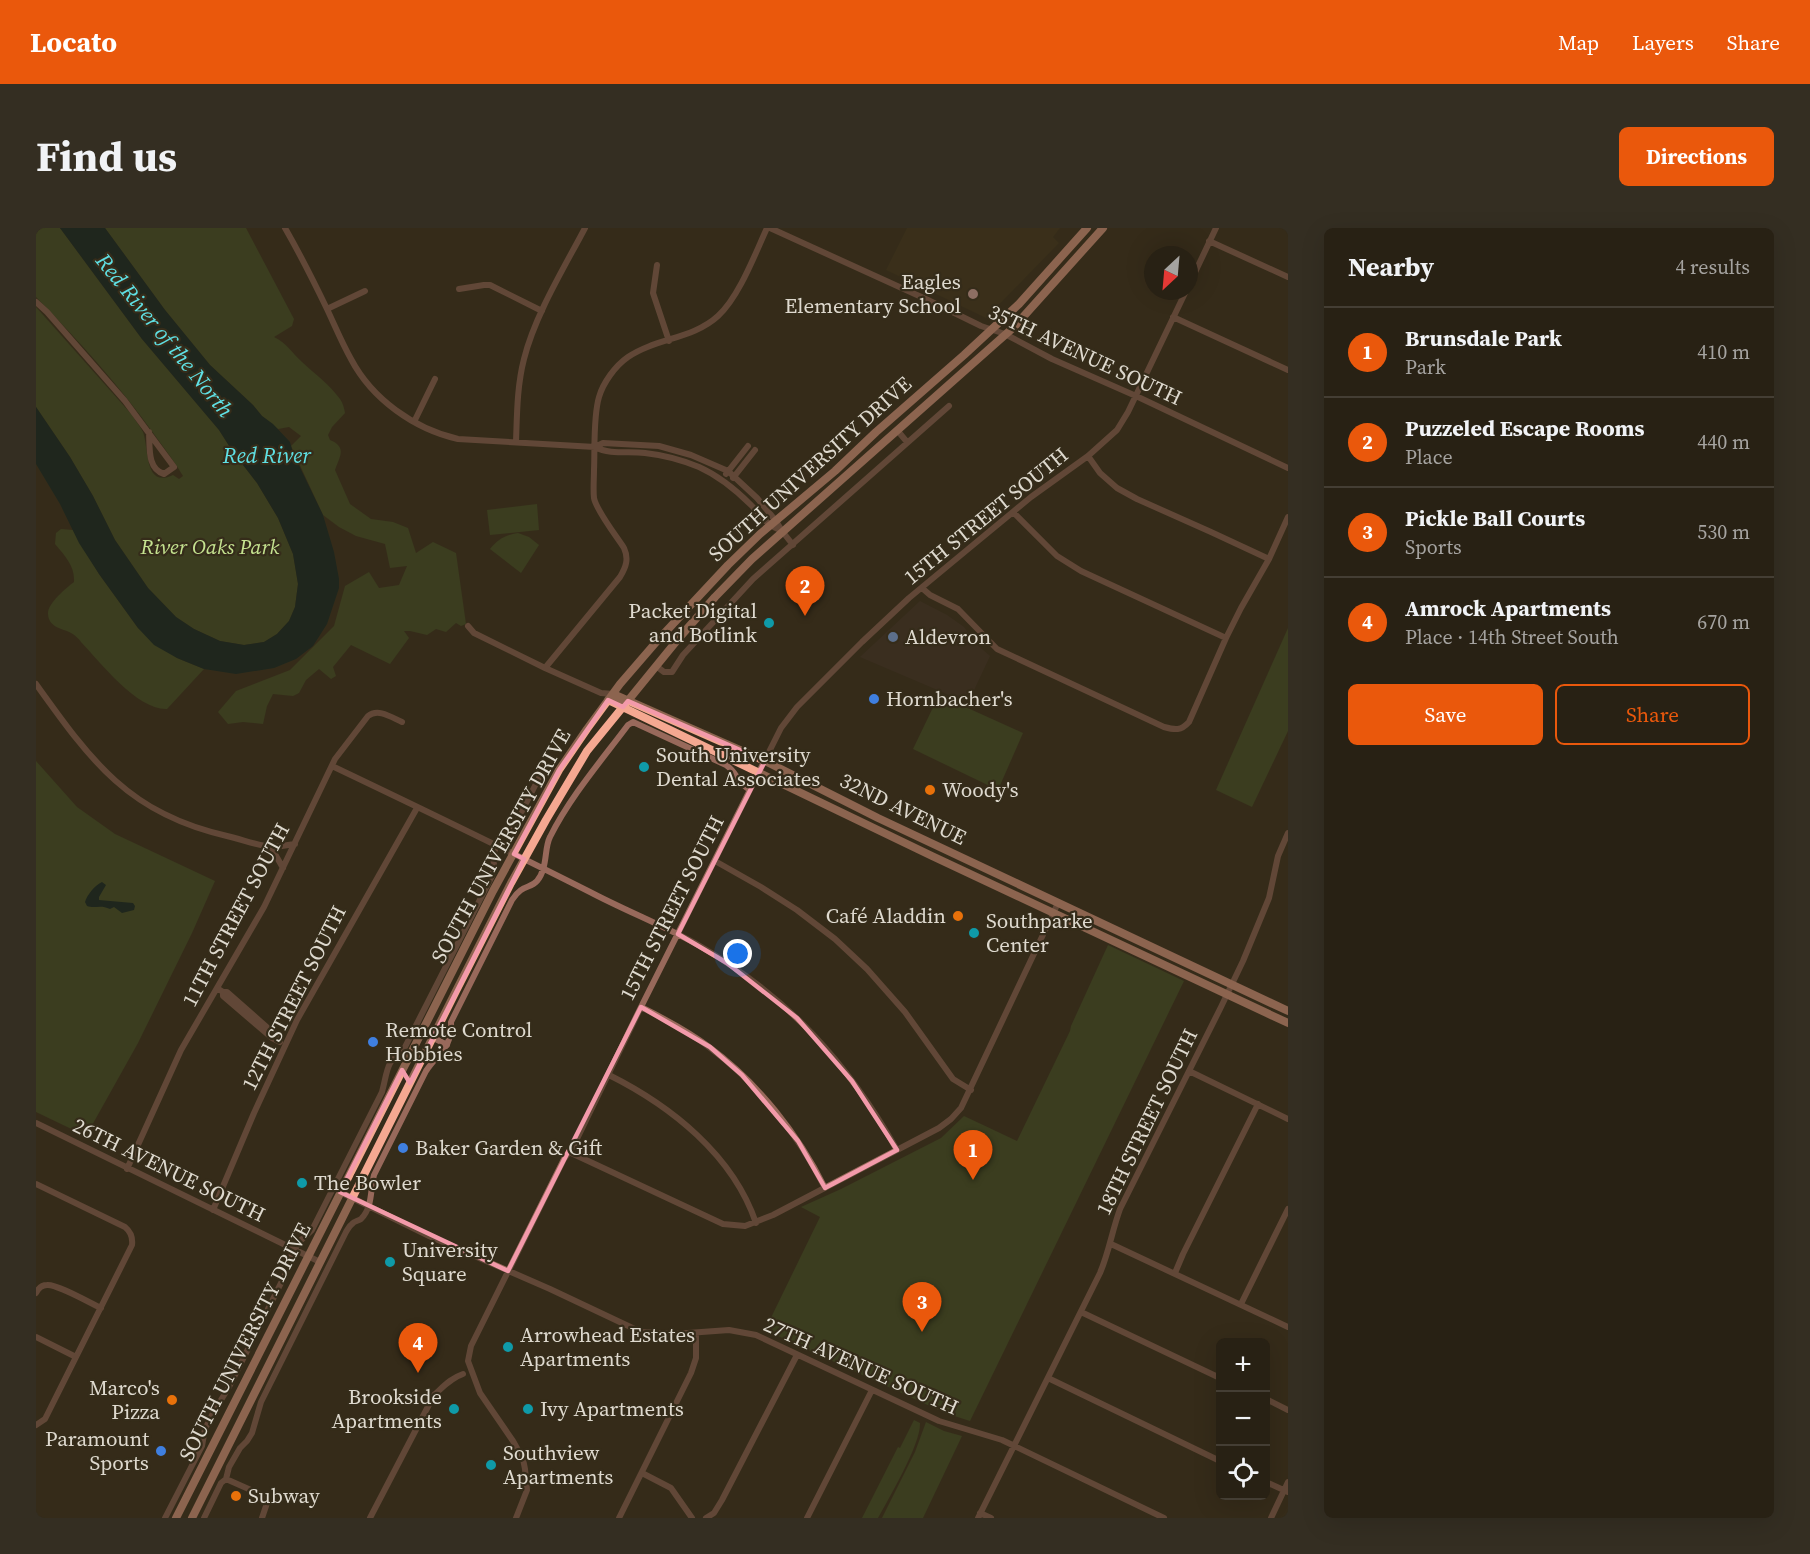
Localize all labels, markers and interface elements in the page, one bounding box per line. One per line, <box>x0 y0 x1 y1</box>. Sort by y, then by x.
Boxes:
text: Locato <box>30 23 117 61</box>
text: Map <box>1558 28 1599 57</box>
text: Layers <box>1632 28 1694 57</box>
text: Share <box>1727 28 1780 57</box>
text: Find us <box>36 127 177 185</box>
button: Directions <box>1619 127 1774 186</box>
water label: Red River of the North <box>89 246 241 423</box>
north arrow <box>1144 246 1198 300</box>
text: Nearby <box>1348 249 1434 285</box>
text: 4 results <box>1675 253 1750 281</box>
place label: Eagles Elementary School <box>784 267 961 320</box>
marker: Eagles Elementary School <box>966 287 980 301</box>
street label: 35TH AVENUE SOUTH <box>984 297 1187 412</box>
text: Brunsdale Park <box>1405 323 1562 353</box>
text: 1 <box>1362 338 1373 366</box>
text: 410 m <box>1697 338 1750 366</box>
text: Park <box>1405 353 1446 381</box>
street label: SOUTH UNIVERSITY DRIVE <box>702 370 917 568</box>
text: Puzzeled Escape Rooms <box>1405 413 1645 443</box>
text: 2 <box>1362 428 1373 456</box>
text: 440 m <box>1697 428 1750 456</box>
water label: Red River <box>222 440 312 470</box>
street label: 15TH STREET SOUTH <box>897 440 1074 591</box>
text: Place <box>1405 443 1453 471</box>
text: Pickle Ball Courts <box>1405 503 1585 533</box>
text: 3 <box>1362 518 1373 546</box>
text: 530 m <box>1697 518 1750 546</box>
park label: River Oaks Park <box>140 532 280 561</box>
text: Sports <box>1405 533 1462 561</box>
pin: 2 <box>786 566 824 616</box>
text: Amrock Apartments <box>1405 593 1611 623</box>
place label: Packet Digital and Botlink <box>628 596 758 649</box>
text: 4 <box>1362 608 1373 636</box>
text: 670 m <box>1697 608 1750 636</box>
marker: Packet Digital and Botlink <box>762 616 776 630</box>
place label: Aldevron <box>905 622 991 651</box>
text: Place · 14th Street South <box>1405 623 1619 651</box>
marker: Aldevron <box>886 630 900 644</box>
place label: Hornbacher's <box>886 684 1013 713</box>
button: Save <box>1348 684 1543 745</box>
button: Share <box>1555 684 1750 745</box>
marker: Hornbacher's <box>867 692 881 706</box>
street label: SOUTH UNIVERSITY DRIVE <box>424 723 577 968</box>
place label: South University Dental Associates <box>656 740 820 793</box>
marker: South University Dental Associates <box>637 760 651 774</box>
street label: 32ND AVENUE <box>835 765 971 852</box>
place label: Woody's <box>942 775 1019 804</box>
marker: Woody's <box>923 783 937 797</box>
street label: 15TH STREET SOUTH <box>612 810 731 1005</box>
street label: 11TH STREET SOUTH <box>175 818 296 1012</box>
street label: 12TH STREET SOUTH <box>234 900 353 1095</box>
place label: Café Aladdin <box>826 901 946 930</box>
place label: Southparke Center <box>986 906 1093 959</box>
marker: Café Aladdin <box>951 909 965 923</box>
marker: Southparke Center <box>967 926 981 940</box>
your location <box>723 939 752 968</box>
place label: Remote Control Hobbies <box>385 1015 532 1068</box>
street label: 18TH STREET SOUTH <box>1089 1024 1204 1220</box>
marker: Remote Control Hobbies <box>366 1035 380 1049</box>
street label: 26TH AVENUE SOUTH <box>68 1110 270 1229</box>
pin: 1 <box>954 1130 992 1180</box>
place label: Baker Garden & Gift <box>415 1133 603 1162</box>
marker: Baker Garden & Gift <box>396 1141 410 1155</box>
place label: The Bowler <box>314 1168 421 1197</box>
marker: The Bowler <box>295 1176 309 1190</box>
street label: SOUTH UNIVERSITY DRIVE <box>172 1218 317 1466</box>
place label: University Square <box>402 1235 498 1288</box>
marker: University Square <box>383 1255 397 1269</box>
pin: 3 <box>902 1282 942 1332</box>
street label: 27TH AVENUE SOUTH <box>759 1309 963 1422</box>
place label: Arrowhead Estates Apartments <box>520 1320 695 1373</box>
pin: 4 <box>398 1324 437 1373</box>
map controls <box>1216 1338 1270 1500</box>
button: + <box>1216 1338 1270 1392</box>
marker: Arrowhead Estates Apartments <box>501 1340 515 1354</box>
place label: Marco's Pizza <box>89 1373 160 1426</box>
place label: Brookside Apartments <box>332 1382 442 1435</box>
button: − <box>1216 1392 1270 1446</box>
marker: Marco's Pizza <box>165 1393 179 1407</box>
place label: Ivy Apartments <box>540 1394 684 1423</box>
marker: Brookside Apartments <box>447 1402 461 1416</box>
marker: Ivy Apartments <box>521 1402 535 1416</box>
place label: Paramount Sports <box>45 1424 149 1477</box>
place label: Southview Apartments <box>503 1438 613 1491</box>
marker: Paramount Sports <box>154 1444 168 1458</box>
button: locate <box>1216 1446 1270 1500</box>
marker: Southview Apartments <box>484 1458 498 1472</box>
place label: Subway <box>248 1481 320 1510</box>
marker: Subway <box>229 1489 243 1503</box>

